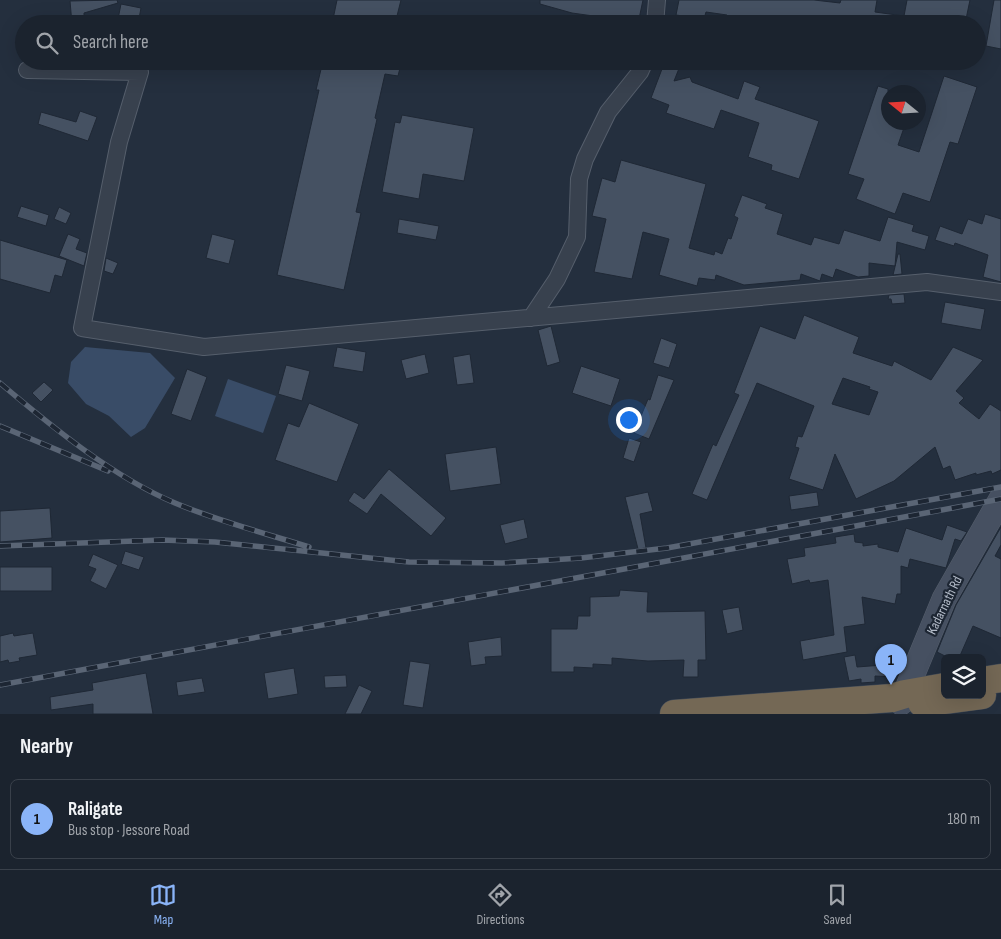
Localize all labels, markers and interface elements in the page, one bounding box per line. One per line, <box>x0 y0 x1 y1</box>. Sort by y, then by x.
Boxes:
search box <box>15 15 986 70</box>
icon: search <box>33 29 61 57</box>
text: Search here <box>73 31 149 54</box>
north arrow <box>881 85 926 130</box>
your location <box>616 407 642 433</box>
street label: Kadarnath Rd <box>923 573 966 637</box>
pin: 1 <box>875 644 907 685</box>
map controls <box>941 654 986 699</box>
button: layers <box>941 654 986 699</box>
text: Nearby <box>20 734 73 759</box>
text: Raligate <box>68 798 123 821</box>
text: 1 <box>34 810 40 829</box>
text: 180 m <box>947 810 980 829</box>
text: Bus stop · Jessore Road <box>68 821 190 840</box>
tab: Map <box>149 881 177 928</box>
tab: Directions <box>476 881 525 928</box>
tab: Saved <box>823 881 852 928</box>

